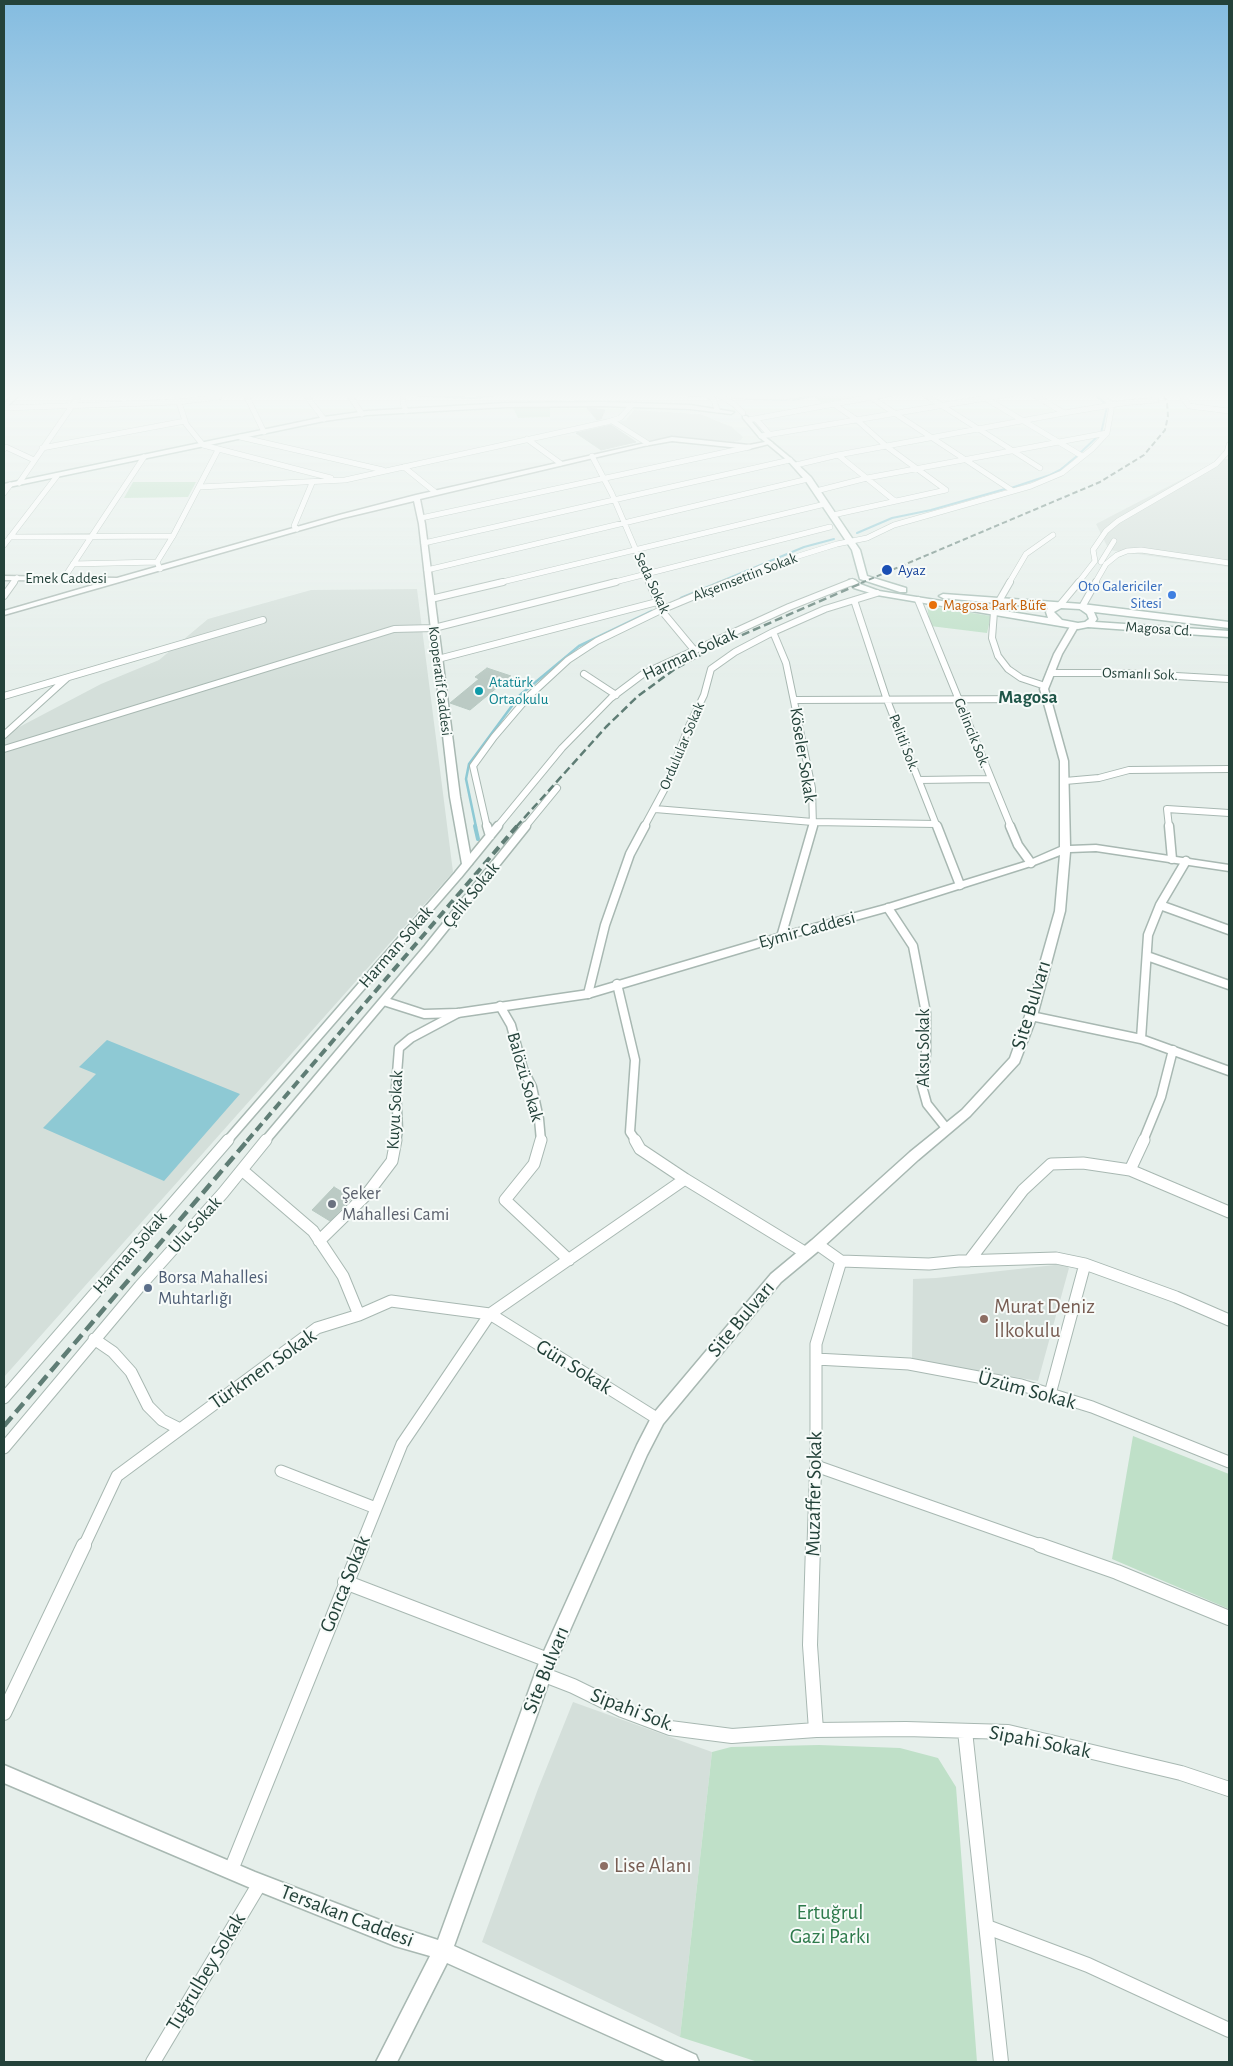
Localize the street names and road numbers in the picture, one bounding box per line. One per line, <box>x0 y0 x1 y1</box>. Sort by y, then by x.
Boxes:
street label: Akşemsettin Sokak <box>690 549 800 605</box>
street label: Seda Sokak <box>630 550 674 616</box>
street label: Emek Caddesi <box>25 569 107 587</box>
street label: Magosa Cd. <box>1125 618 1193 640</box>
street label: Harman Sokak <box>639 623 741 685</box>
street label: Kooperatif Caddesi <box>424 625 456 737</box>
street label: Osmanlı Sok. <box>1102 664 1178 684</box>
street label: Gelincik Sok. <box>950 695 994 771</box>
street label: Ordulular Sokak <box>655 700 709 792</box>
street label: Köseler Sokak <box>785 706 821 804</box>
street label: Pelitli Sok. <box>885 712 923 774</box>
street label: Çelik Sokak <box>438 858 504 932</box>
street label: Harman Sokak <box>354 901 438 993</box>
street label: Eymir Caddesi <box>756 907 858 953</box>
street label: Site Bulvarı <box>1006 958 1056 1052</box>
street label: Aksu Sokak <box>913 1009 935 1087</box>
street label: Balözü Sokak <box>502 1030 548 1124</box>
street label: Kuyu Sokak <box>382 1070 408 1150</box>
street label: Ulu Sokak <box>164 1192 226 1258</box>
street label: Harman Sokak <box>88 1207 172 1299</box>
street label: Site Bulvarı <box>702 1276 780 1362</box>
street label: Türkmen Sokak <box>205 1323 321 1415</box>
street label: Gün Sokak <box>531 1334 617 1400</box>
street label: Üzüm Sokak <box>975 1365 1079 1415</box>
street label: Muzaffer Sokak <box>800 1431 828 1557</box>
street label: Gonca Sokak <box>314 1532 376 1636</box>
street label: Site Bulvarı <box>517 1623 575 1717</box>
street label: Sipahi Sok. <box>587 1682 679 1738</box>
street label: Sipahi Sokak <box>987 1720 1093 1764</box>
street label: Tersakan Caddesi <box>277 1879 417 1953</box>
street label: Tuğrulbey Sokak <box>161 1908 251 2036</box>

